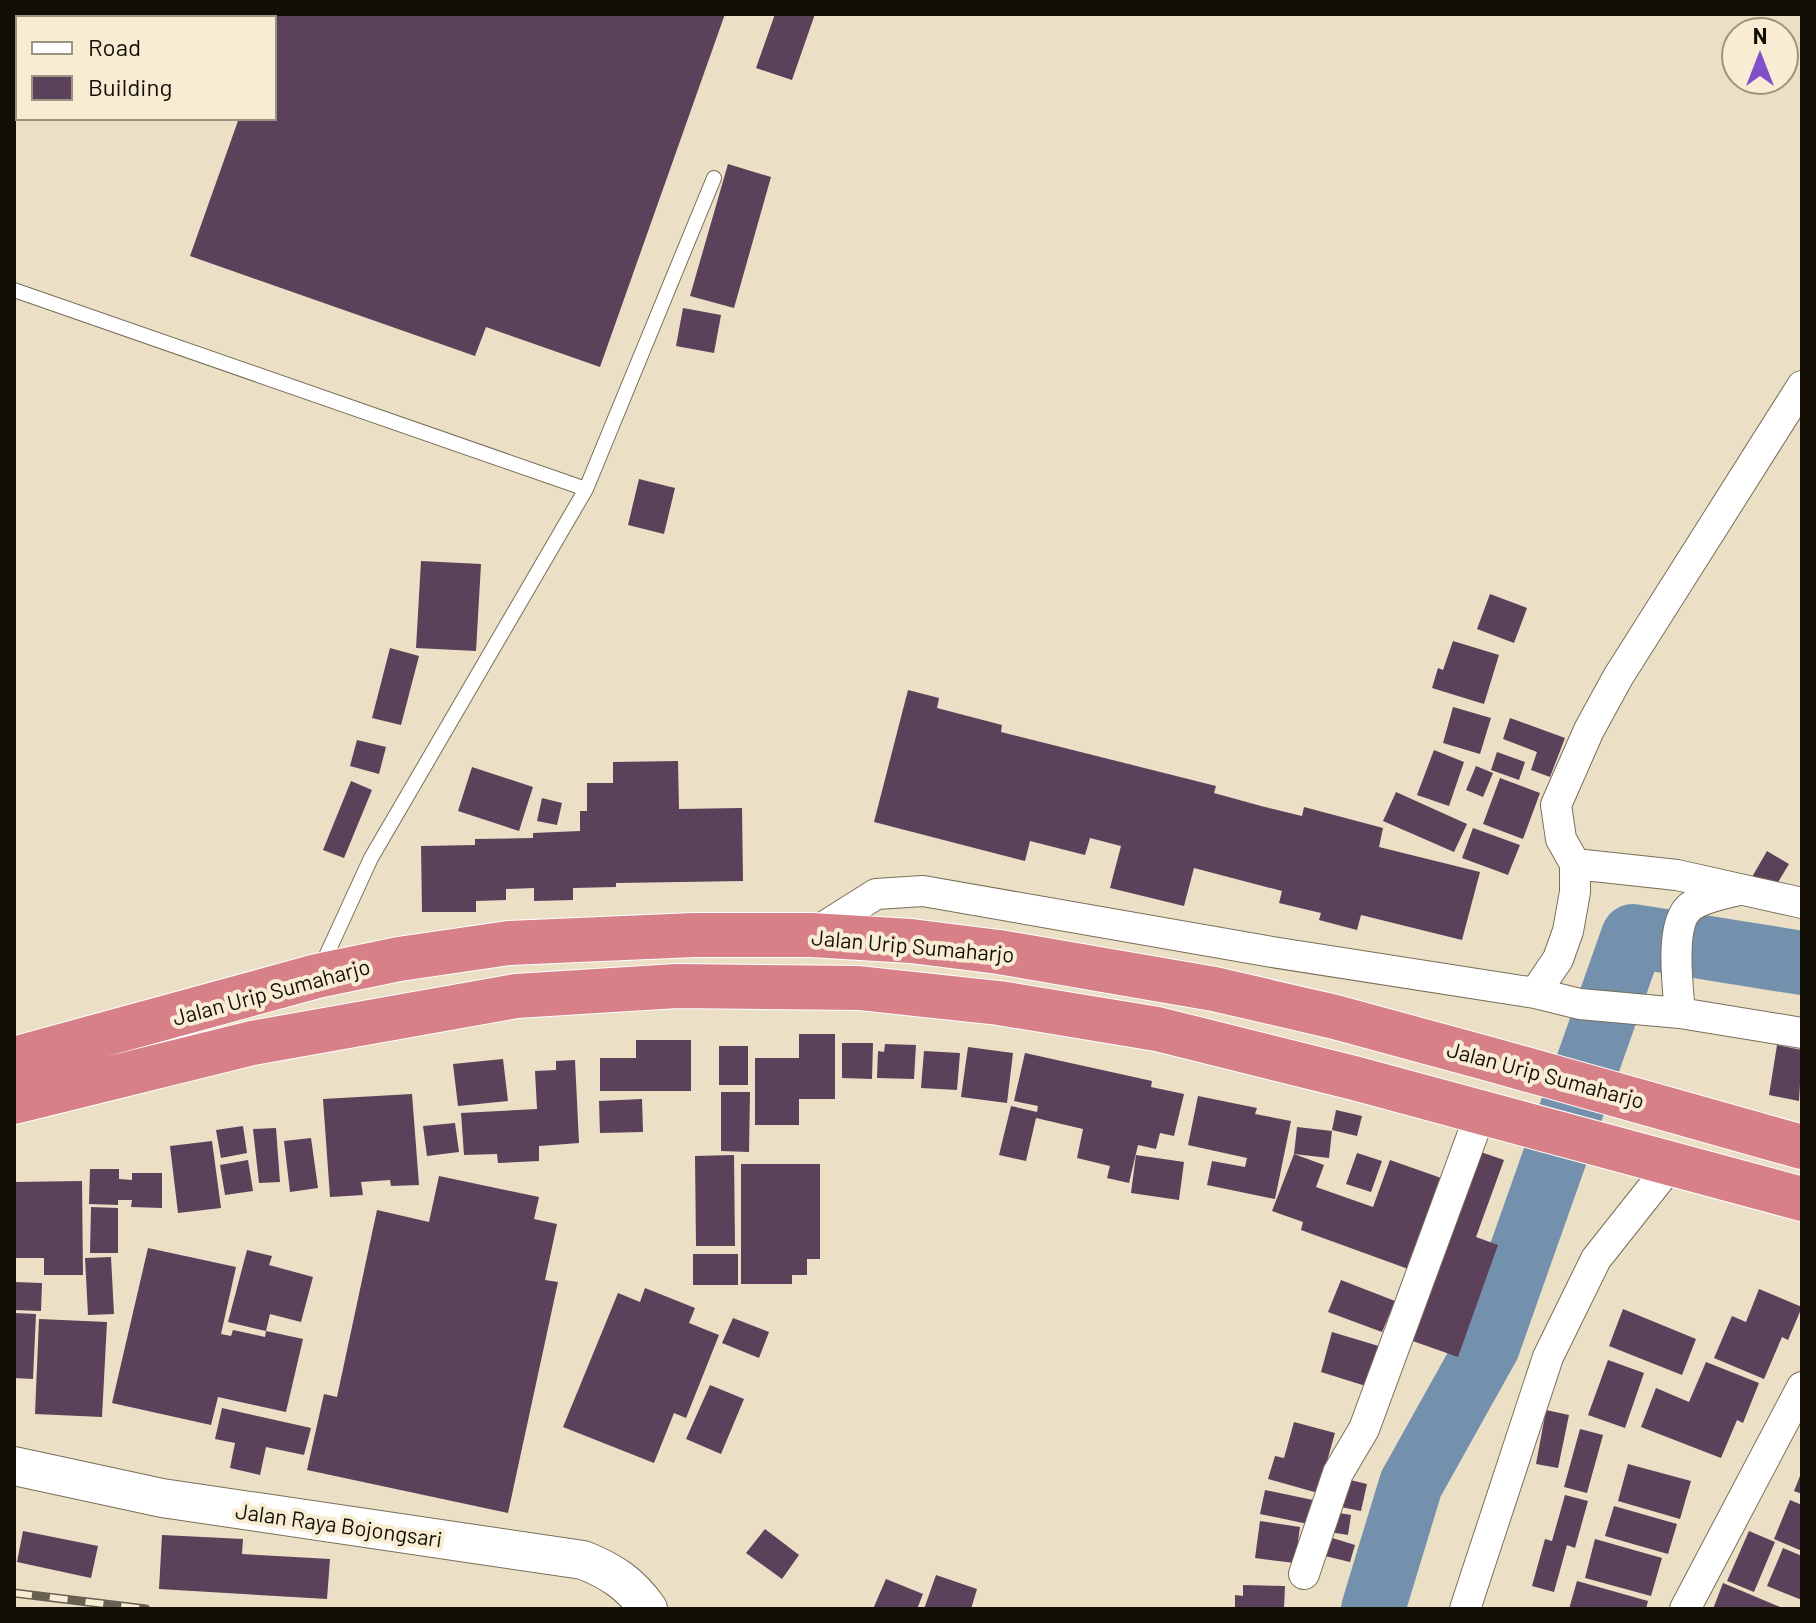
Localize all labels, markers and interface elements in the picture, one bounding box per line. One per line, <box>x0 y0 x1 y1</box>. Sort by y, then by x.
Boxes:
legend <box>16 16 276 120</box>
north arrow <box>1720 16 1800 96</box>
text: N <box>1753 22 1767 48</box>
text: Road <box>88 32 141 61</box>
text: Building <box>88 72 172 101</box>
street label: Jalan Urip Sumaharjo <box>811 923 1015 967</box>
street label: Jalan Urip Sumaharjo <box>169 952 373 1030</box>
street label: Jalan Urip Sumaharjo <box>1444 1035 1648 1113</box>
street label: Jalan Raya Bojongsari <box>234 1497 444 1551</box>

